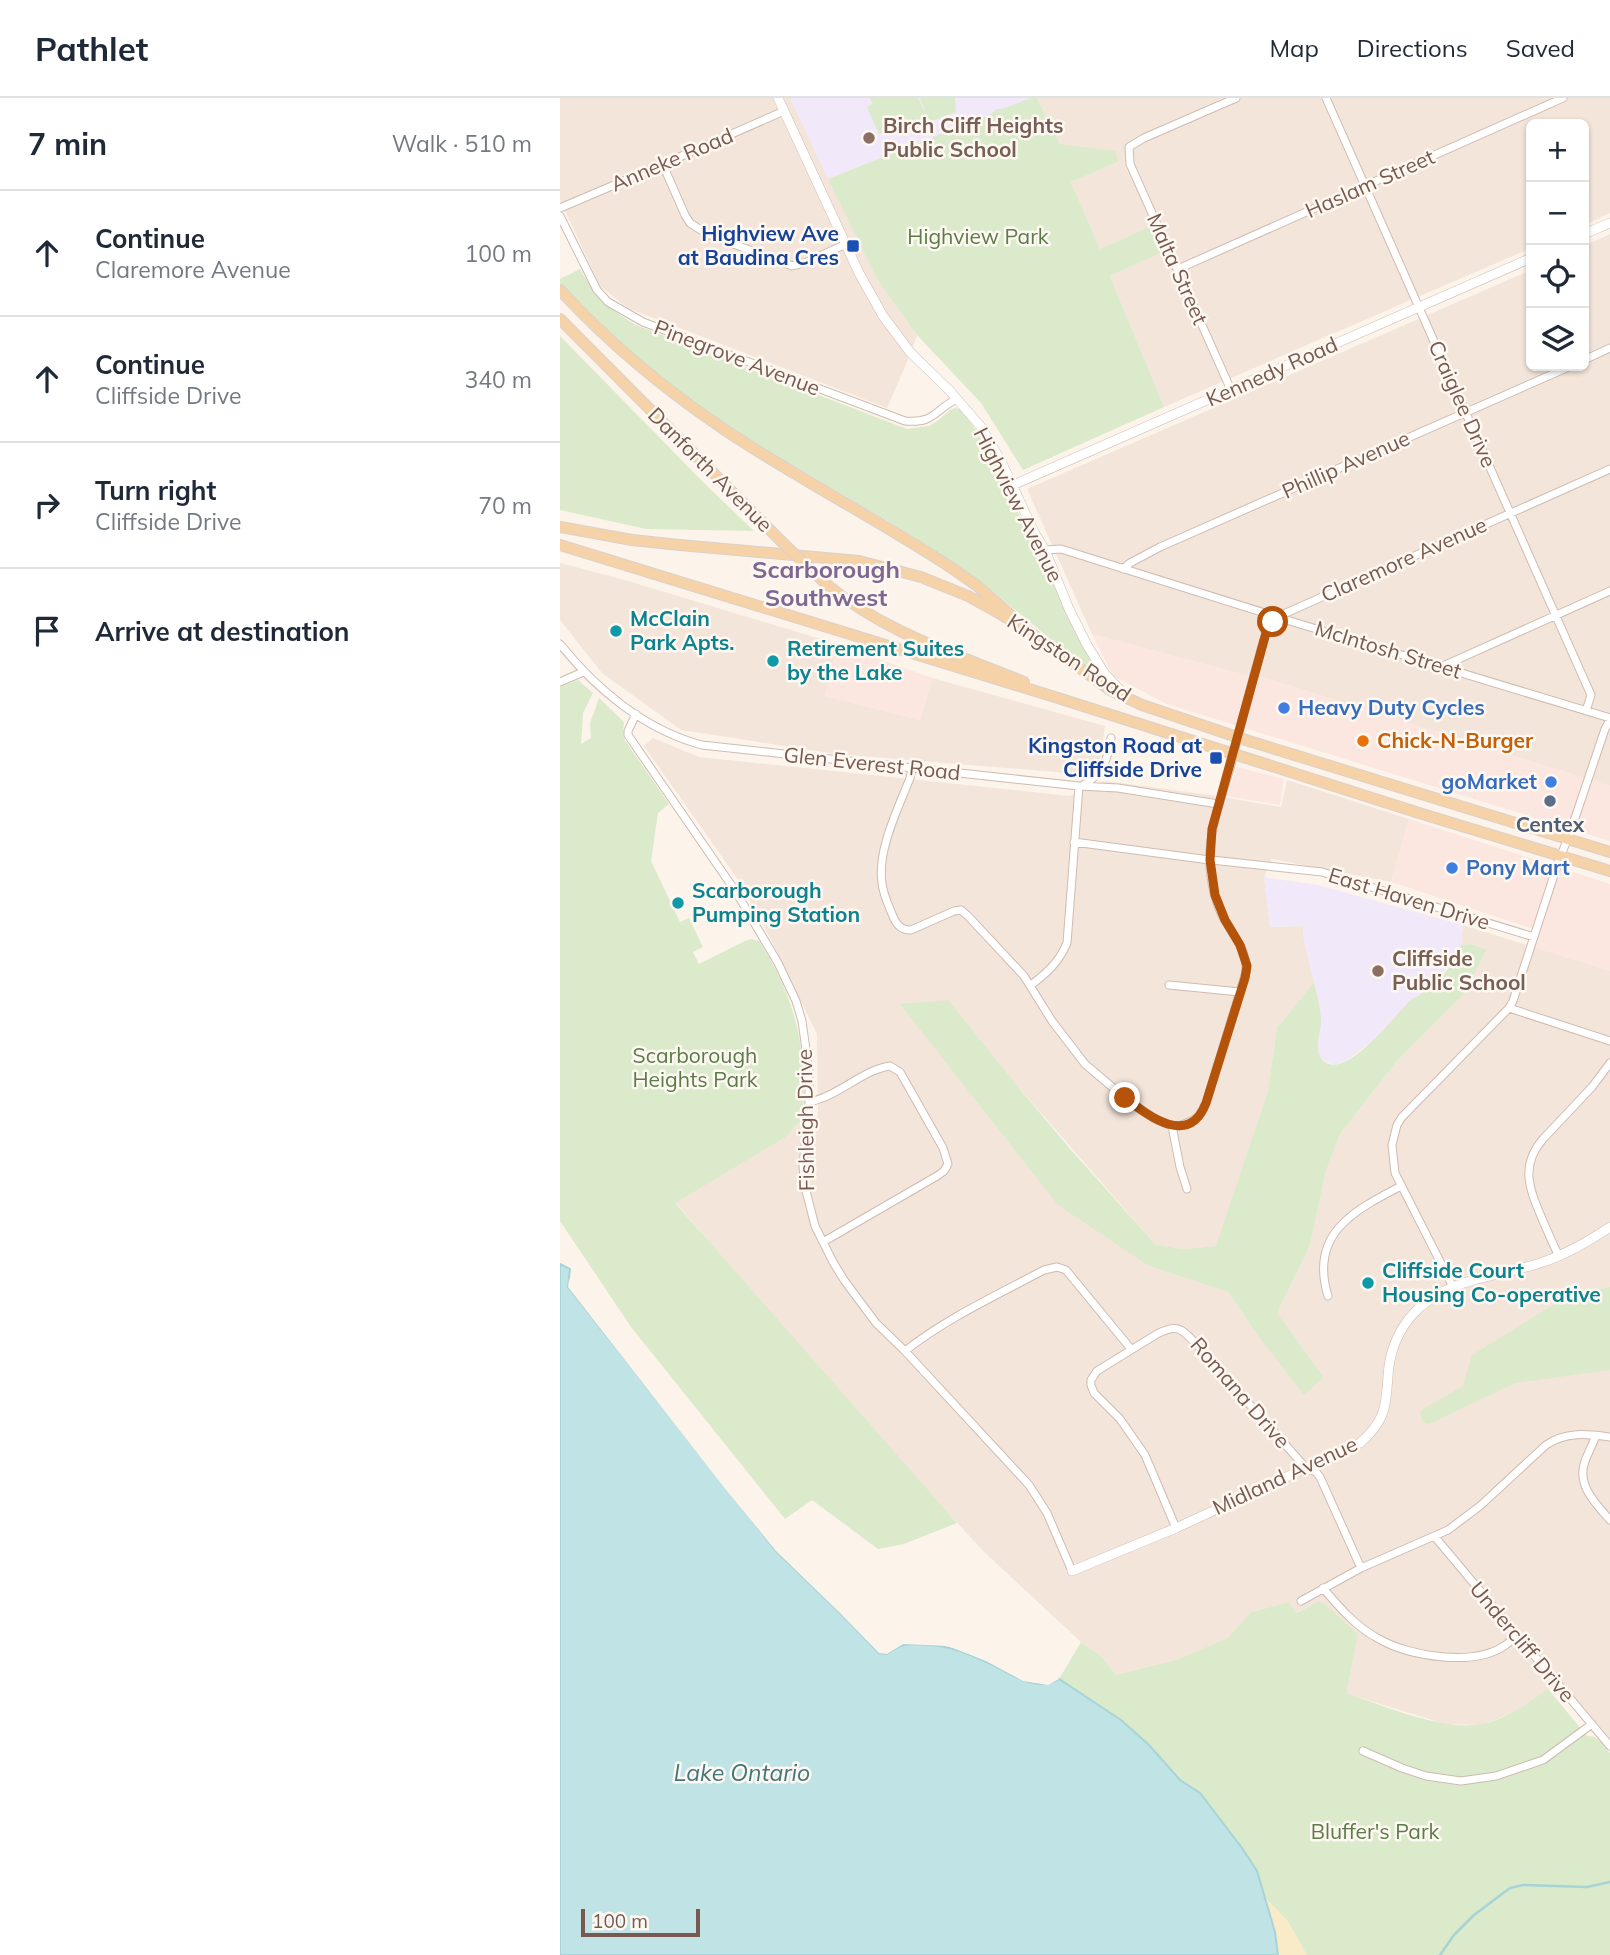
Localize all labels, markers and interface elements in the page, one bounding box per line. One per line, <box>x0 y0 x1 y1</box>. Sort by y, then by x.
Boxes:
text: Pathlet <box>35 28 148 69</box>
text: Map <box>1269 33 1319 63</box>
text: Directions <box>1357 33 1468 63</box>
text: Saved <box>1506 33 1575 63</box>
place label: Birch Cliff Heights Public School <box>883 112 1064 162</box>
map controls <box>1526 119 1589 371</box>
button: + <box>1526 119 1589 182</box>
street label: Anneke Road <box>607 122 737 197</box>
text: 7 min <box>28 125 107 163</box>
text: Walk · 510 m <box>392 129 532 158</box>
marker: Birch Cliff Heights Public School <box>861 130 877 146</box>
street label: Haslam Street <box>1301 143 1438 223</box>
button: − <box>1526 182 1589 245</box>
street label: Malta Street <box>1142 209 1214 328</box>
place label: Highview Ave at Baudina Cres <box>678 220 839 270</box>
text: Continue <box>95 222 205 255</box>
park label: Highview Park <box>907 223 1049 249</box>
icon: ahead <box>28 234 66 272</box>
marker: Highview Ave at Baudina Cres <box>845 238 861 254</box>
text: 100 m <box>464 239 532 268</box>
button: locate <box>1526 245 1589 308</box>
text: Claremore Avenue <box>95 255 291 284</box>
button: layers <box>1526 308 1589 371</box>
street label: Pinegrove Avenue <box>651 313 824 401</box>
street label: Kennedy Road <box>1202 330 1341 412</box>
street label: Craiglee Drive <box>1423 336 1502 471</box>
text: Continue <box>95 348 205 381</box>
icon: ahead <box>28 360 66 398</box>
text: 340 m <box>464 365 532 394</box>
text: Cliffside Drive <box>95 381 242 410</box>
street label: Danforth Avenue <box>643 401 779 537</box>
street label: Highview Avenue <box>969 423 1069 586</box>
street label: Phillip Avenue <box>1278 424 1414 504</box>
text: Turn right <box>95 474 216 507</box>
icon: right <box>28 486 66 524</box>
text: 70 m <box>478 491 532 520</box>
text: Cliffside Drive <box>95 507 242 536</box>
street label: Claremore Avenue <box>1317 511 1491 607</box>
district label: Scarborough Southwest <box>752 554 900 612</box>
place label: McClain Park Apts. <box>630 605 734 655</box>
route start <box>1257 606 1288 637</box>
street label: Kingston Road <box>1003 608 1136 707</box>
icon: arrive <box>28 612 66 650</box>
street label: McIntosh Street <box>1312 614 1465 684</box>
text: Arrive at destination <box>95 615 350 648</box>
marker: McClain Park Apts. <box>608 623 624 639</box>
place label: Retirement Suites by the Lake <box>787 635 964 685</box>
marker: Retirement Suites by the Lake <box>765 653 781 669</box>
place label: Heavy Duty Cycles <box>1298 694 1485 720</box>
marker: Heavy Duty Cycles <box>1276 700 1292 716</box>
place label: Chick-N-Burger <box>1377 727 1534 753</box>
place label: Kingston Road at Cliffside Drive <box>1028 732 1202 782</box>
marker: Chick-N-Burger <box>1355 733 1371 749</box>
street label: Glen Everest Road <box>782 741 962 785</box>
marker: Kingston Road at Cliffside Drive <box>1208 750 1224 766</box>
place label: goMarket <box>1441 768 1537 794</box>
marker: goMarket <box>1543 774 1559 790</box>
marker: Centex <box>1542 793 1558 809</box>
place label: Centex <box>1516 811 1585 837</box>
place label: Pony Mart <box>1466 854 1570 880</box>
marker: Pony Mart <box>1444 860 1460 876</box>
street label: East Haven Drive <box>1325 861 1493 935</box>
place label: Scarborough Pumping Station <box>692 877 860 927</box>
marker: Scarborough Pumping Station <box>670 895 686 911</box>
place label: Cliffside Public School <box>1392 945 1526 995</box>
marker: Cliffside Public School <box>1370 963 1386 979</box>
park label: Scarborough Heights Park <box>633 1042 758 1092</box>
street label: Fishleigh Drive <box>791 1049 819 1191</box>
route end <box>1109 1082 1140 1113</box>
place label: Cliffside Court Housing Co-operative <box>1382 1257 1601 1307</box>
marker: Cliffside Court Housing Co-operative <box>1360 1275 1376 1291</box>
street label: Romana Drive <box>1186 1332 1296 1453</box>
street label: Midland Avenue <box>1208 1430 1361 1520</box>
street label: Undercliff Drive <box>1465 1576 1581 1707</box>
water label: Lake Ontario <box>674 1758 810 1787</box>
park label: Bluffer's Park <box>1311 1818 1440 1844</box>
scale bar <box>581 1906 700 1938</box>
text: 100 m <box>592 1909 648 1933</box>

